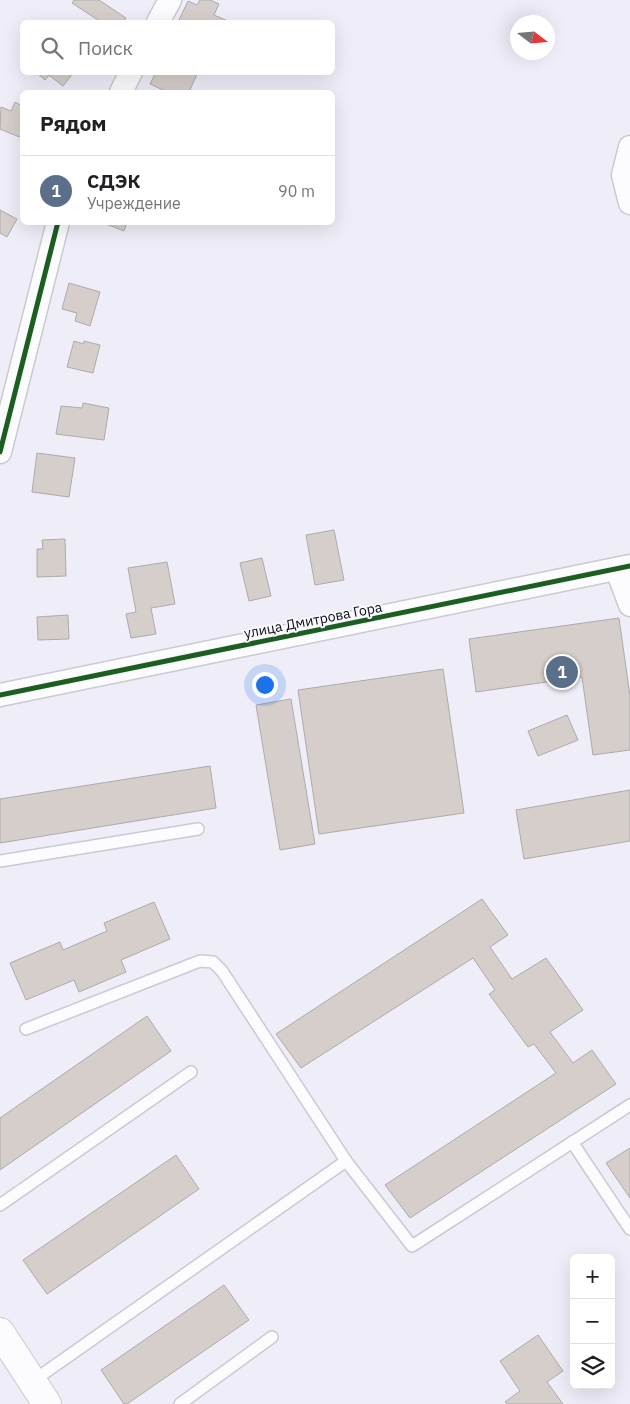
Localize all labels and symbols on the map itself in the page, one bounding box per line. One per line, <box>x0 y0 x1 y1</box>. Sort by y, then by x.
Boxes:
north arrow <box>510 15 555 60</box>
street label: улица Дмитрова Гора <box>242 598 384 642</box>
pin: 1 <box>546 653 578 691</box>
your location <box>252 672 278 698</box>

